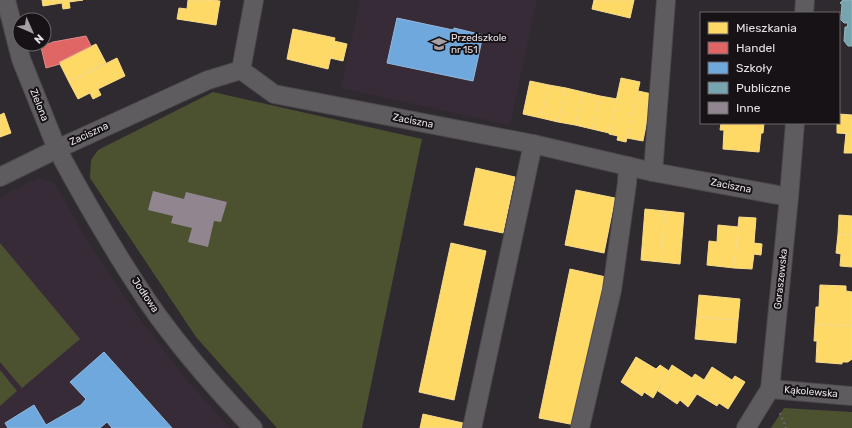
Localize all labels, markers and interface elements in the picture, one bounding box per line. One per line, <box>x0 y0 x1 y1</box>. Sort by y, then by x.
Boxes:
north arrow <box>12 12 52 52</box>
legend <box>700 12 840 124</box>
text: Mieszkania <box>736 21 797 35</box>
text: N <box>31 31 46 46</box>
place label: Przedszkole nr 151 <box>451 32 507 56</box>
school or university icon: Przedszkole nr 151 <box>430 35 448 53</box>
text: Handel <box>736 41 775 55</box>
text: Szkoły <box>736 61 773 75</box>
text: Publiczne <box>736 81 791 95</box>
street label: Zielona <box>27 87 51 123</box>
text: Inne <box>736 101 761 115</box>
street label: Zaciszna <box>392 111 434 131</box>
street label: Zaciszna <box>68 120 110 148</box>
street label: Zaciszna <box>710 176 752 196</box>
street label: Goraszewska <box>772 248 790 310</box>
street label: Jodłowa <box>129 275 161 315</box>
street label: Kąkolewska <box>784 384 838 400</box>

